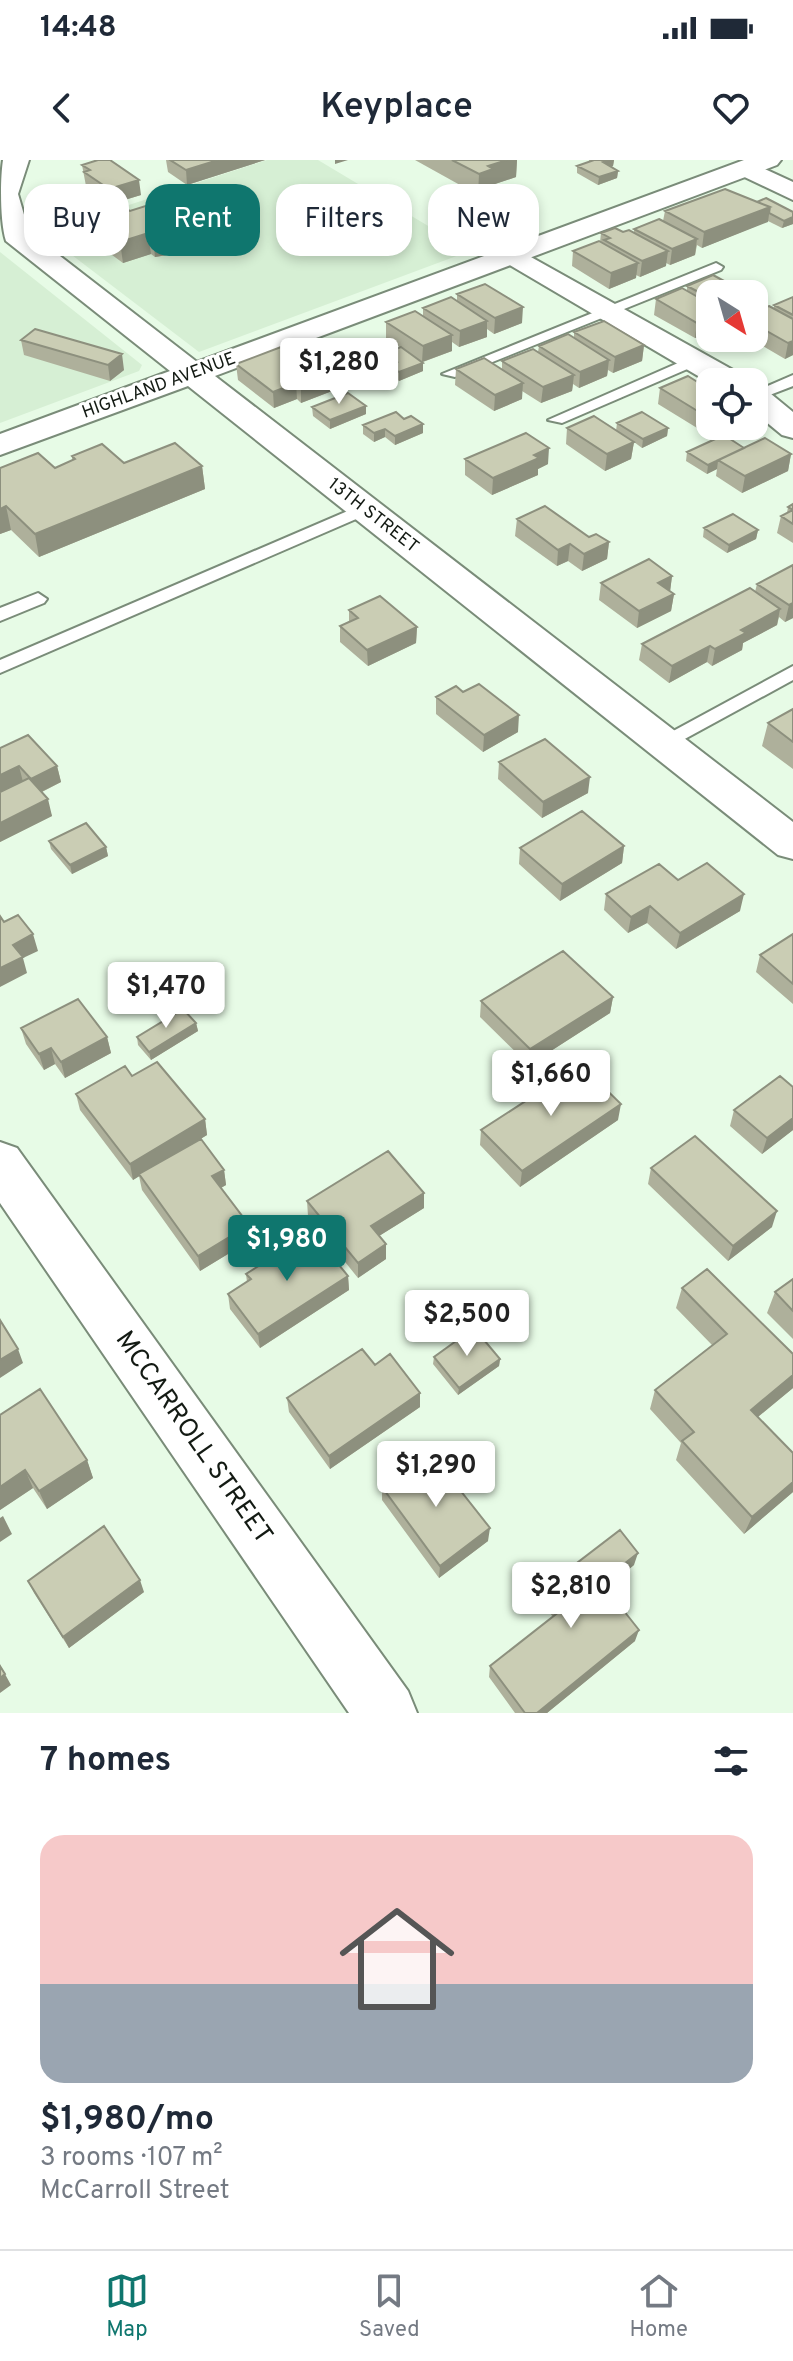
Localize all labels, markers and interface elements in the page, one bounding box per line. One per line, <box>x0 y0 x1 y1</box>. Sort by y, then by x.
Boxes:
text: 14:48 <box>40 10 117 47</box>
text: Keyplace <box>320 85 473 131</box>
icon: back <box>40 86 84 130</box>
icon: heart <box>709 86 753 130</box>
chip: Buy <box>24 184 129 256</box>
chip: Rent <box>145 184 260 256</box>
chip: Filters <box>276 184 412 256</box>
chip: New <box>428 184 539 256</box>
north arrow <box>696 280 768 352</box>
map controls <box>696 280 768 440</box>
pin: $1,280 <box>274 338 404 406</box>
text: $1,280 <box>298 347 380 380</box>
street label: HIGHLAND AVENUE <box>79 348 239 424</box>
button: locate <box>696 368 768 440</box>
street label: 13TH STREET <box>323 473 423 559</box>
pin: $1,470 <box>101 962 231 1030</box>
text: $1,470 <box>126 971 206 1004</box>
pin: $1,660 <box>486 1050 616 1118</box>
text: $1,660 <box>510 1059 592 1092</box>
pin: $1,980 <box>222 1215 352 1283</box>
text: $1,980 <box>246 1224 328 1257</box>
pin: $2,500 <box>402 1290 532 1358</box>
text: $2,500 <box>423 1299 511 1332</box>
street label: MCCARROLL STREET <box>107 1325 279 1551</box>
pin: $1,290 <box>371 1441 501 1509</box>
text: $1,290 <box>395 1450 477 1483</box>
pin: $2,810 <box>506 1562 636 1630</box>
text: $2,810 <box>530 1571 612 1604</box>
icon: filters <box>709 1739 753 1783</box>
text: 7 homes <box>40 1740 171 1783</box>
icon: home <box>325 1887 469 2031</box>
text: $1,980/mo <box>40 2099 214 2142</box>
text: 3 rooms · 107 m² <box>40 2142 223 2175</box>
text: McCarroll Street <box>40 2175 230 2208</box>
tab: Map <box>105 2269 149 2344</box>
tab: Saved <box>359 2269 420 2344</box>
tab: Home <box>630 2269 688 2344</box>

